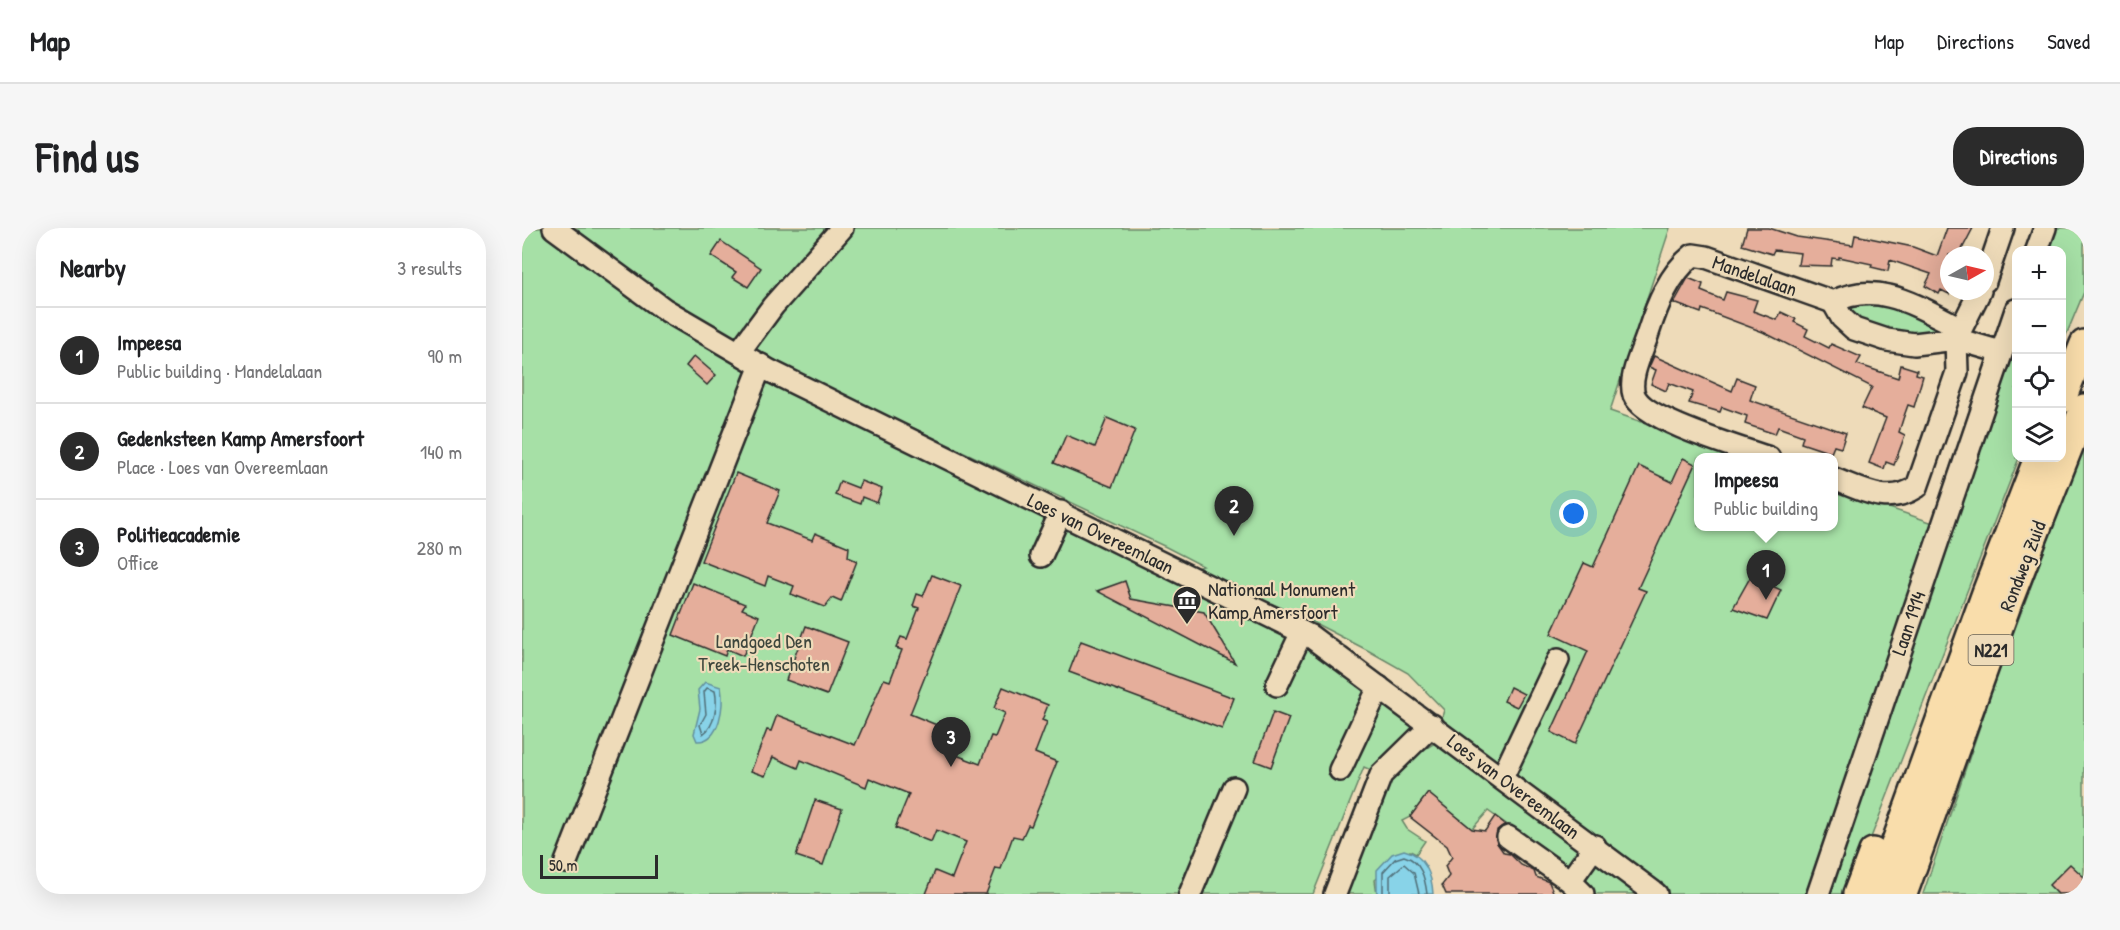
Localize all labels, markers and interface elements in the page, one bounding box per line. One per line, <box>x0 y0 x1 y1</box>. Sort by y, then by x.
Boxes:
text: Map <box>30 22 70 60</box>
text: Map <box>1874 27 1904 56</box>
text: Directions <box>1937 27 2014 56</box>
text: Saved <box>2047 27 2090 56</box>
button: Directions <box>1953 127 2084 186</box>
text: Find us <box>36 128 139 185</box>
north arrow <box>1940 246 1994 300</box>
map controls <box>2012 246 2066 462</box>
button: + <box>2012 246 2066 300</box>
street label: Mandelalaan <box>1709 248 1801 302</box>
text: Nearby <box>60 250 126 285</box>
text: 3 results <box>397 254 462 281</box>
button: − <box>2012 300 2066 354</box>
text: Impeesa <box>117 327 181 357</box>
text: 1 <box>76 342 83 369</box>
text: 90 m <box>428 342 462 369</box>
button: locate <box>2012 354 2066 408</box>
text: Public building · Mandelalaan <box>117 357 322 384</box>
button: layers <box>2012 408 2066 462</box>
text: Gedenksteen Kamp Amersfoort <box>117 423 364 453</box>
text: 2 <box>75 438 84 465</box>
text: 140 m <box>420 438 462 465</box>
text: Place · Loes van Overeemlaan <box>117 453 328 480</box>
popup <box>1694 453 1838 531</box>
text: Impeesa <box>1714 464 1778 494</box>
street label: Loes van Overeemlaan <box>1023 486 1179 580</box>
pin: 2 <box>1214 486 1254 536</box>
text: Public building <box>1714 494 1818 521</box>
your location <box>1559 499 1588 528</box>
street label: Rondweg Zuid <box>1992 517 2052 615</box>
text: Politieacademie <box>117 519 240 549</box>
text: 3 <box>75 534 84 561</box>
text: 280 m <box>417 534 462 561</box>
text: Office <box>117 549 159 576</box>
pin: 1 <box>1746 550 1786 600</box>
place label: Nationaal Monument Kamp Amersfoort <box>1208 575 1356 625</box>
museum icon: Nationaal Monument Kamp Amersfoort <box>1171 584 1203 626</box>
street label: Laan 1914 <box>1884 587 1932 659</box>
park label: Landgoed Den Treek-Henschoten <box>698 627 830 677</box>
road number: N221 <box>1968 635 2014 665</box>
pin: 3 <box>932 718 970 767</box>
street label: Loes van Overeemlaan <box>1442 727 1586 845</box>
scale bar <box>540 852 658 880</box>
text: 50 m <box>549 854 578 876</box>

